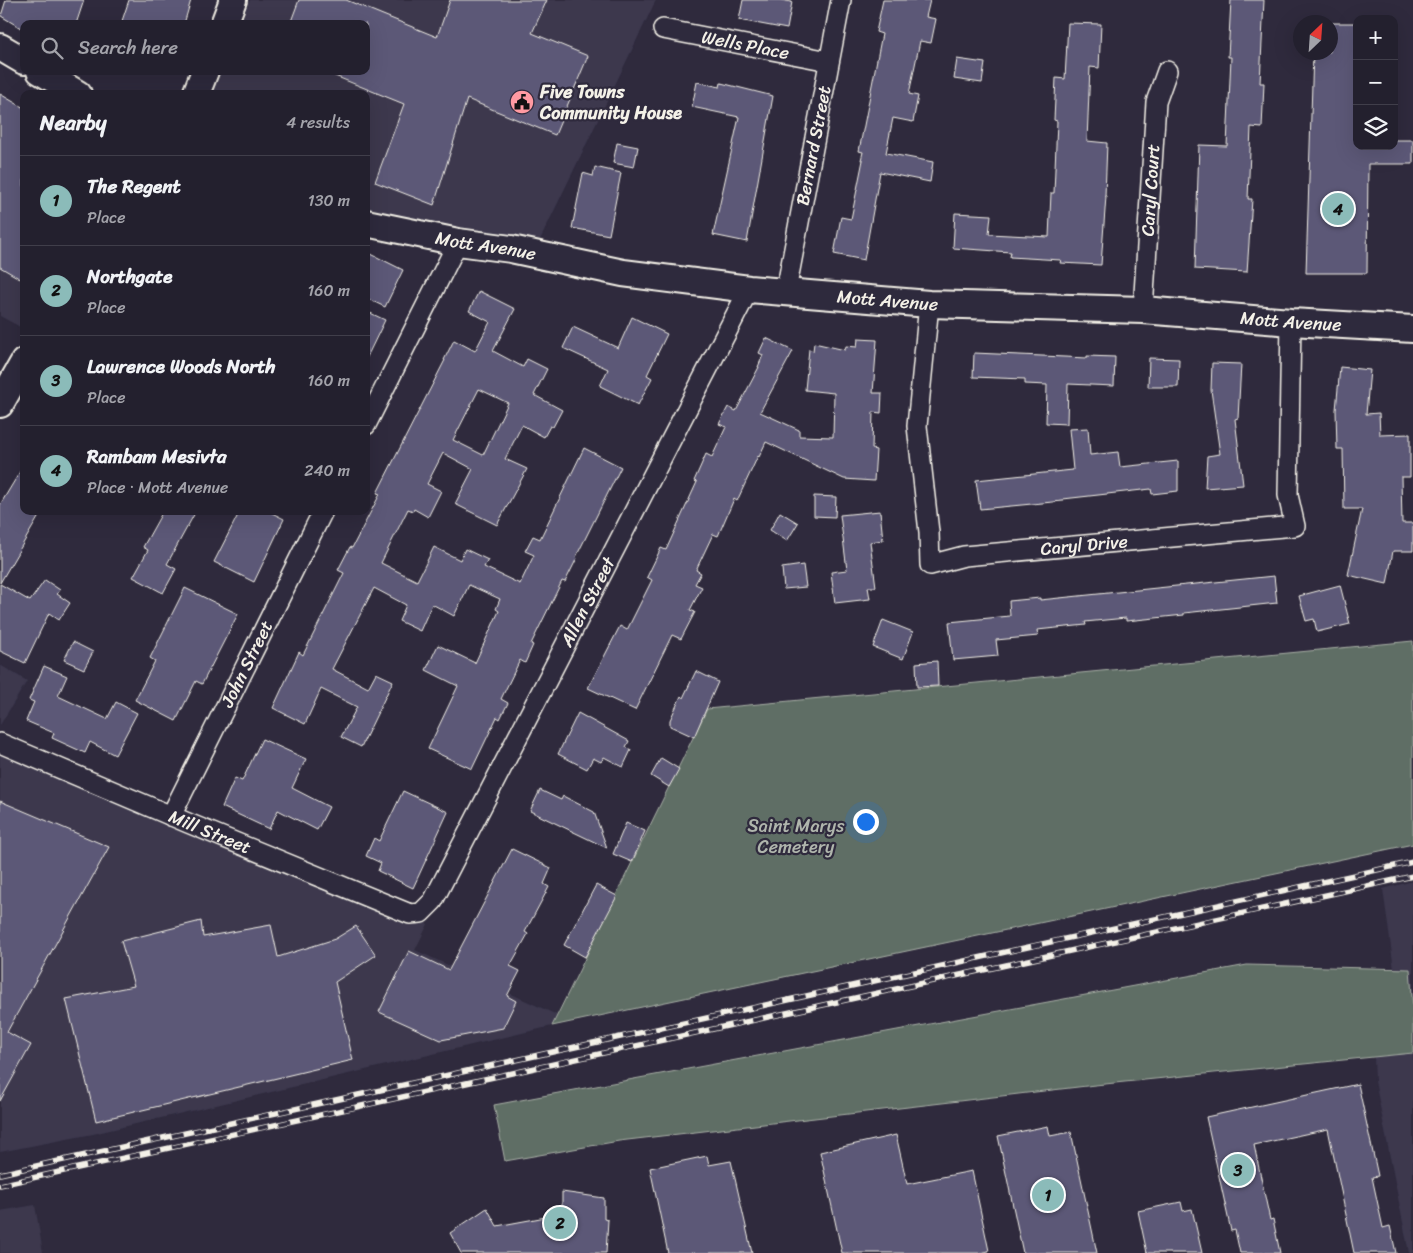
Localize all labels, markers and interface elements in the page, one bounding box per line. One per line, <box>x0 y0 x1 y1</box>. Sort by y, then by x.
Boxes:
north arrow <box>1293 15 1338 60</box>
map controls <box>1353 15 1398 150</box>
button: + <box>1353 15 1398 60</box>
search box <box>20 20 370 75</box>
street label: Wells Place <box>699 21 792 69</box>
text: Search here <box>78 31 178 64</box>
icon: search <box>38 34 66 62</box>
button: − <box>1353 60 1398 105</box>
place label: Five Towns Community House <box>539 76 682 129</box>
street label: Bernard Street <box>786 83 840 208</box>
public building icon: Five Towns Community House <box>509 89 535 115</box>
text: Nearby <box>40 104 106 142</box>
button: layers <box>1353 105 1398 150</box>
text: 4 results <box>286 108 350 137</box>
street label: Caryl Court <box>1132 143 1169 237</box>
text: The Regent <box>87 170 181 203</box>
text: 1 <box>53 186 59 215</box>
text: 130 m <box>308 186 350 215</box>
pin: 4 <box>1322 190 1354 228</box>
text: Place <box>87 203 126 232</box>
street label: Mott Avenue <box>433 222 539 270</box>
text: Northgate <box>87 260 172 293</box>
text: 2 <box>51 276 61 305</box>
text: 160 m <box>307 276 350 305</box>
street label: Mott Avenue <box>836 280 939 320</box>
text: Place <box>87 293 126 322</box>
street label: Mott Avenue <box>1239 302 1342 341</box>
text: Lawrence Woods North <box>87 350 275 383</box>
text: 3 <box>52 366 60 395</box>
text: 160 m <box>307 366 350 395</box>
text: Place <box>87 383 126 412</box>
text: Rambam Mesivta <box>87 440 227 473</box>
text: 4 <box>51 456 61 485</box>
text: 240 m <box>304 456 350 485</box>
text: Place · Mott Avenue <box>87 473 228 502</box>
street label: Caryl Drive <box>1039 525 1129 565</box>
street label: Allen Street <box>550 550 624 653</box>
street label: John Street <box>211 615 282 714</box>
street label: Mill Street <box>163 801 256 863</box>
your location <box>853 809 879 835</box>
park label: Saint Marys Cemetery <box>748 810 845 863</box>
pin: 3 <box>1222 1151 1254 1189</box>
pin: 1 <box>1032 1176 1064 1214</box>
pin: 2 <box>544 1204 576 1242</box>

